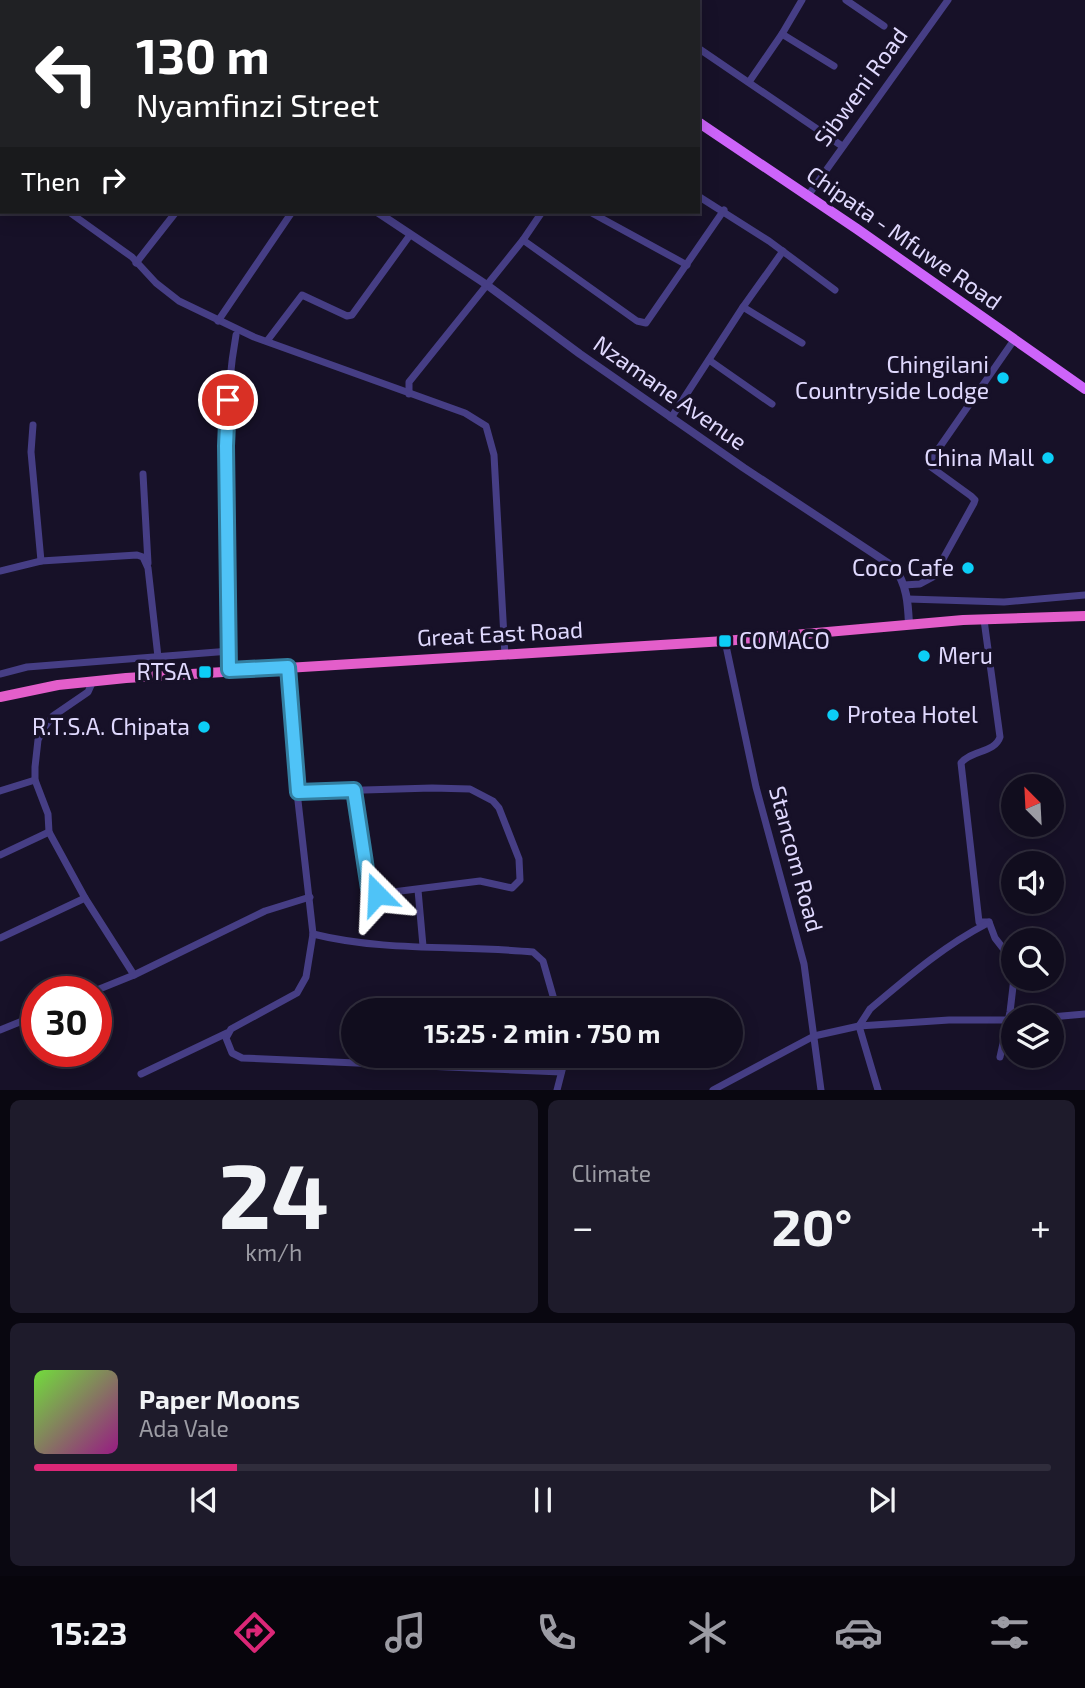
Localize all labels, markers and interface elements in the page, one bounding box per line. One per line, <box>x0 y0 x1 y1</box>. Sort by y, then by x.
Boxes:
street label: Sibweni Road <box>808 22 913 151</box>
text: 130 m <box>136 25 270 84</box>
icon: left <box>21 28 112 119</box>
text: Nyamfinzi Street <box>136 85 379 123</box>
street label: Chipata - Mfuwe Road <box>802 159 1007 315</box>
icon: right <box>94 161 132 199</box>
text: Then <box>21 165 80 196</box>
street label: Nzamane Avenue <box>589 329 753 455</box>
place label: Chingilani Countryside Lodge <box>795 350 989 404</box>
pin <box>198 370 258 430</box>
marker: Chingilani Countryside Lodge <box>995 370 1011 386</box>
icon: arrive <box>209 381 247 419</box>
place label: China Mall <box>924 443 1034 471</box>
marker: China Mall <box>1040 450 1056 466</box>
place label: Coco Cafe <box>852 553 954 581</box>
marker: Coco Cafe <box>960 560 976 576</box>
street label: Great East Road <box>416 615 584 651</box>
place label: COMACO <box>739 626 830 654</box>
marker: COMACO <box>717 633 733 649</box>
place label: Meru <box>938 641 993 669</box>
marker: Meru <box>916 648 932 664</box>
place label: RTSA <box>136 657 192 685</box>
marker: RTSA <box>197 664 213 680</box>
place label: Protea Hotel <box>847 700 978 728</box>
marker: Protea Hotel <box>825 707 841 723</box>
place label: R.T.S.A. Chipata <box>32 712 190 740</box>
marker: R.T.S.A. Chipata <box>196 719 212 735</box>
north arrow <box>1001 774 1064 836</box>
map controls <box>1001 774 1064 1068</box>
street label: Stancom Road <box>764 783 830 935</box>
button: sound <box>1001 851 1064 914</box>
position arrow <box>340 857 414 931</box>
button: search <box>1001 928 1064 991</box>
speed limit sign: 30 <box>21 976 112 1067</box>
button: layers <box>1001 1005 1064 1068</box>
text: 15:25 · 2 min · 750 m <box>424 1017 660 1048</box>
text: 24 <box>218 1138 329 1247</box>
text: Climate <box>572 1159 651 1187</box>
text: 20° <box>771 1194 852 1256</box>
text: − <box>572 1203 594 1249</box>
text: + <box>1030 1203 1051 1249</box>
text: km/h <box>245 1238 302 1266</box>
text: Paper Moons <box>139 1383 300 1414</box>
text: Ada Vale <box>139 1414 229 1442</box>
icon: previous <box>185 1481 223 1519</box>
icon: pause <box>524 1481 562 1519</box>
icon: next <box>863 1481 901 1519</box>
icon: directions <box>230 1608 279 1657</box>
icon: music <box>381 1608 430 1657</box>
icon: phone <box>532 1608 581 1657</box>
icon: climate <box>683 1608 732 1657</box>
icon: car <box>834 1608 883 1657</box>
icon: filters <box>985 1608 1034 1657</box>
text: 15:23 <box>51 1613 127 1651</box>

